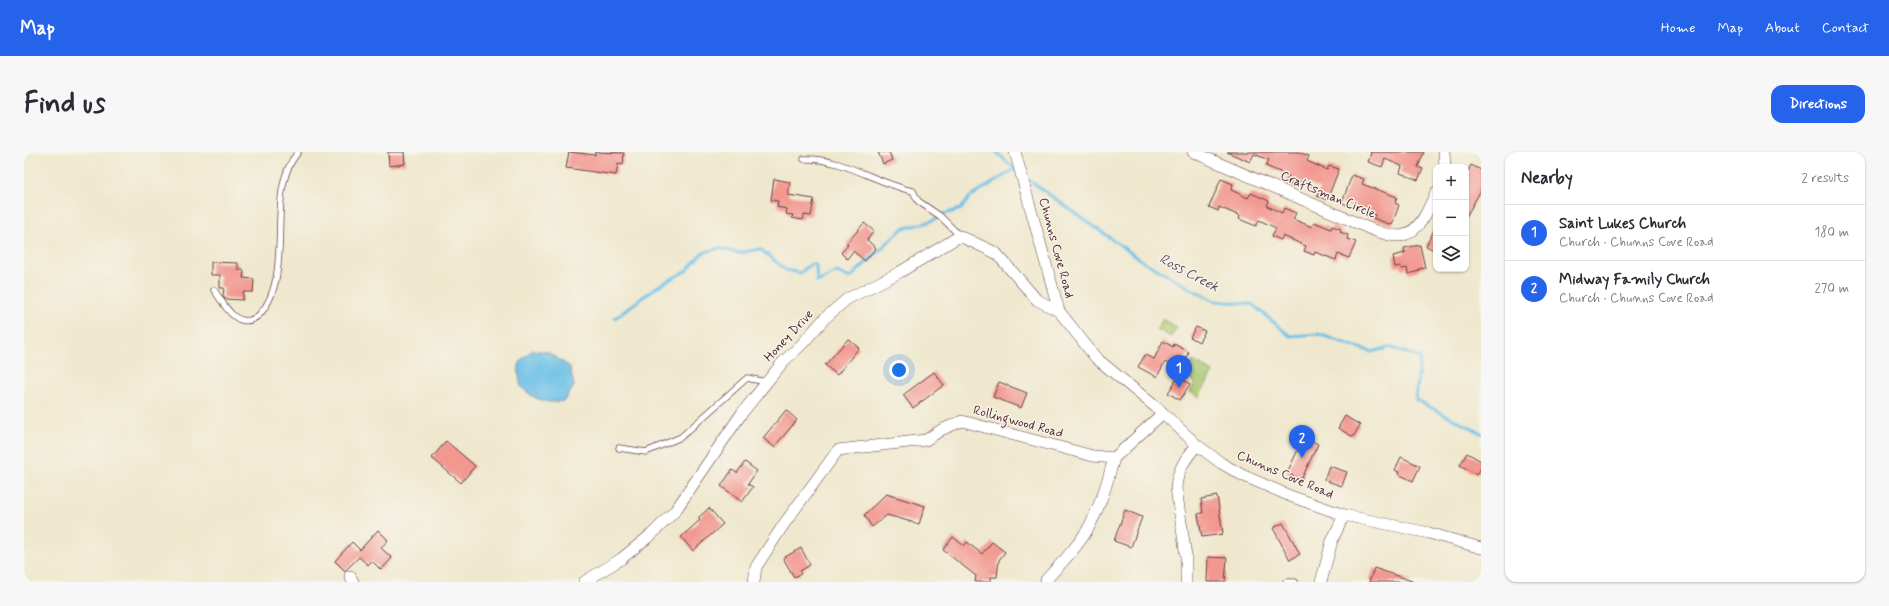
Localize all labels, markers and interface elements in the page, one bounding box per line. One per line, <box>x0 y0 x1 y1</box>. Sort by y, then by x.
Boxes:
text: Map <box>20 16 55 41</box>
text: Home <box>1661 19 1695 37</box>
text: Map <box>1717 19 1743 37</box>
text: About <box>1765 19 1800 37</box>
text: Contact <box>1822 19 1869 37</box>
button: Directions <box>1771 85 1865 123</box>
text: Find us <box>24 86 105 123</box>
map controls <box>1433 164 1469 272</box>
button: + <box>1433 164 1469 200</box>
street label: Craftsman Circle <box>1278 167 1378 223</box>
text: Nearby <box>1521 167 1573 189</box>
text: 2 results <box>1802 170 1849 187</box>
street label: Chunns Cove Road <box>1034 196 1078 300</box>
button: − <box>1433 200 1469 236</box>
text: Saint Lukes Church <box>1559 214 1686 234</box>
text: 1 <box>1531 224 1537 241</box>
text: 180 m <box>1814 224 1849 241</box>
text: Church · Chunns Cove Road <box>1559 234 1714 251</box>
button: layers <box>1433 236 1469 272</box>
water label: Ross Creek <box>1156 250 1222 296</box>
text: Midway Family Church <box>1559 270 1710 290</box>
text: 2 <box>1531 280 1537 297</box>
text: 270 m <box>1814 280 1849 297</box>
text: Church · Chunns Cove Road <box>1559 290 1714 307</box>
street label: Honey Drive <box>761 306 818 366</box>
pin: 1 <box>1166 355 1192 388</box>
your location <box>889 360 909 380</box>
street label: Rollingwood Road <box>971 402 1065 444</box>
pin: 2 <box>1289 425 1315 458</box>
street label: Chunns Cove Road <box>1234 447 1336 503</box>

